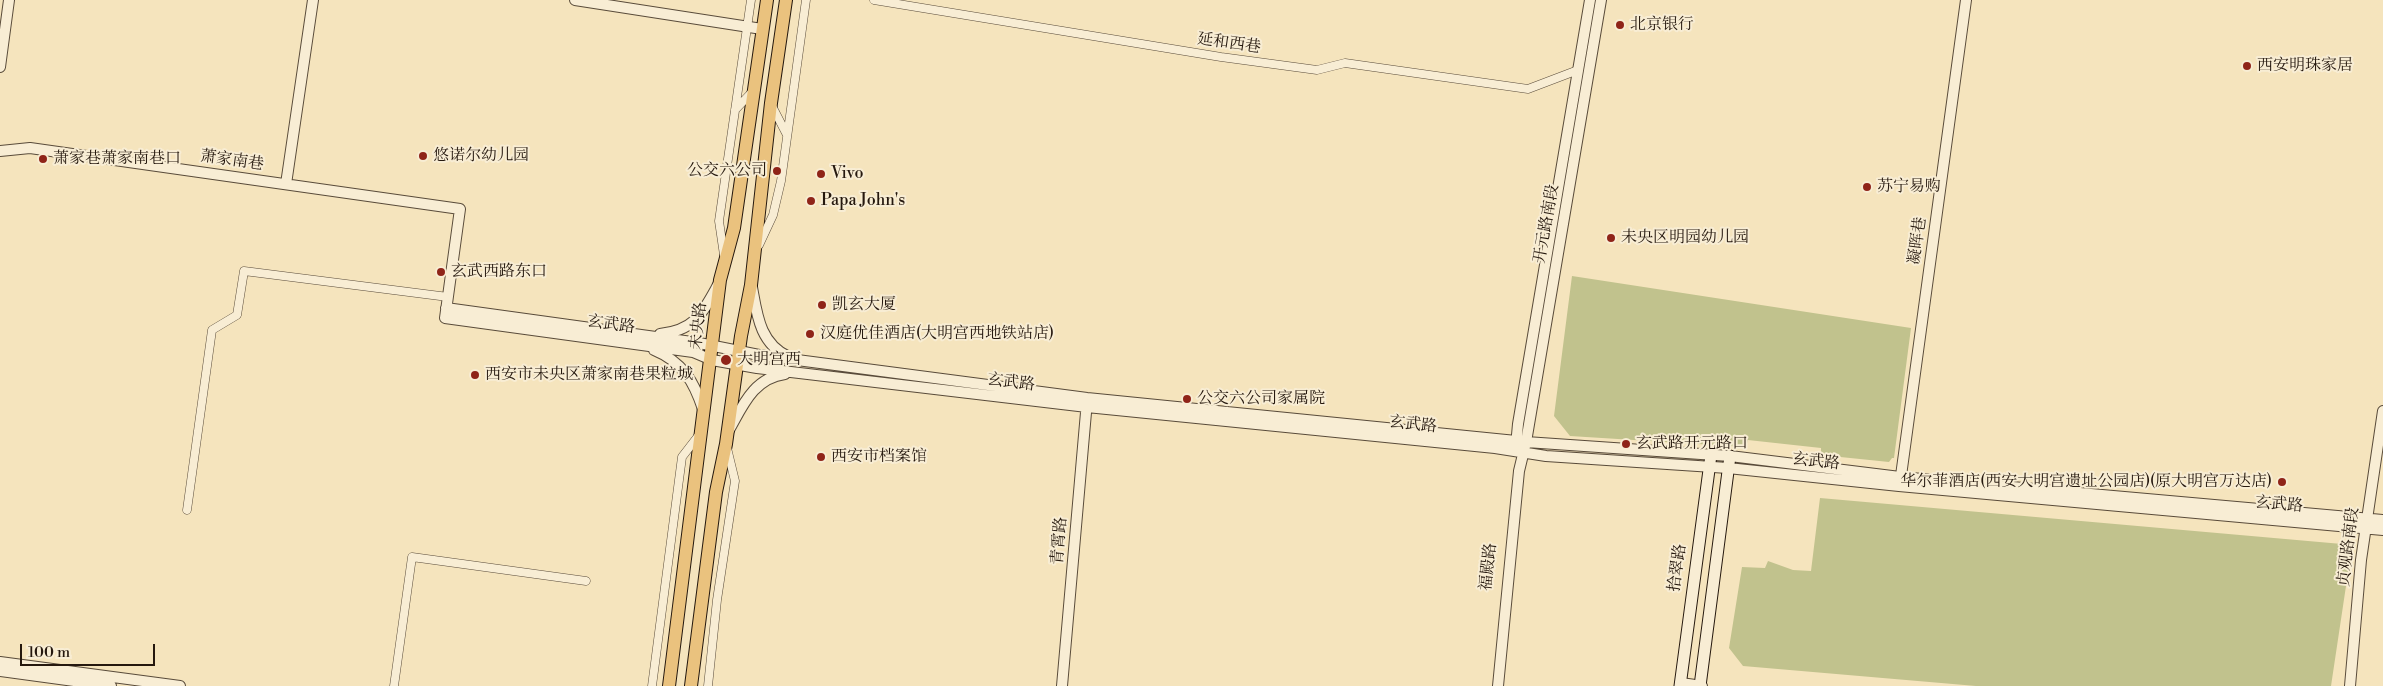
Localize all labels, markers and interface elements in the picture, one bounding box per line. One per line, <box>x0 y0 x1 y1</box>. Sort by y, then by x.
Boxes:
place label: 北京银行 <box>1630 15 1694 35</box>
marker: 北京银行 <box>1614 19 1626 31</box>
street label: 延和西巷 <box>1196 30 1262 58</box>
place label: 西安明珠家居 <box>2257 56 2353 76</box>
marker: 西安明珠家居 <box>2241 60 2253 72</box>
place label: 悠诺尔幼儿园 <box>433 146 529 166</box>
street label: 萧家南巷 <box>199 147 265 175</box>
place label: 萧家巷萧家南巷口 <box>53 149 181 169</box>
marker: 悠诺尔幼儿园 <box>417 150 429 162</box>
marker: 萧家巷萧家南巷口 <box>37 153 49 165</box>
place label: 公交六公司 <box>687 161 767 181</box>
place label: Vivo <box>831 164 863 184</box>
marker: 公交六公司 <box>771 165 783 177</box>
marker: Vivo <box>815 168 827 180</box>
place label: 苏宁易购 <box>1877 177 1941 197</box>
marker: 苏宁易购 <box>1861 181 1873 193</box>
street label: 开元路南段 <box>1531 183 1563 265</box>
place label: Papa John's <box>821 191 905 211</box>
marker: Papa John's <box>805 195 817 207</box>
street label: 凝晖巷 <box>1905 216 1931 266</box>
place label: 未央区明园幼儿园 <box>1621 228 1749 248</box>
marker: 未央区明园幼儿园 <box>1605 232 1617 244</box>
place label: 玄武西路东口 <box>451 262 547 282</box>
marker: 玄武西路东口 <box>435 266 447 278</box>
place label: 凯玄大厦 <box>832 295 896 315</box>
marker: 凯玄大厦 <box>816 299 828 311</box>
street label: 未央路 <box>687 301 711 351</box>
street label: 玄武路 <box>586 312 636 338</box>
place label: 汉庭优佳酒店(大明宫西地铁站店) <box>820 324 1054 344</box>
marker: 汉庭优佳酒店(大明宫西地铁站店) <box>804 328 816 340</box>
place label: 大明宫西 <box>737 350 801 370</box>
marker: 大明宫西 <box>719 353 733 367</box>
place label: 西安市未央区萧家南巷果粒城 <box>485 365 693 385</box>
marker: 西安市未央区萧家南巷果粒城 <box>469 369 481 381</box>
street label: 玄武路 <box>986 371 1036 395</box>
place label: 公交六公司家属院 <box>1197 389 1325 409</box>
marker: 公交六公司家属院 <box>1181 393 1193 405</box>
street label: 玄武路 <box>1388 413 1438 437</box>
place label: 玄武路开元路口 <box>1636 434 1748 454</box>
marker: 玄武路开元路口 <box>1620 438 1632 450</box>
place label: 西安市档案馆 <box>831 447 927 467</box>
street label: 玄武路 <box>1791 450 1841 474</box>
marker: 西安市档案馆 <box>815 451 827 463</box>
place label: 华尔菲酒店(西安大明宫遗址公园店)(原大明宫万达店) <box>1900 472 2272 492</box>
marker: 华尔菲酒店(西安大明宫遗址公园店)(原大明宫万达店) <box>2276 476 2288 488</box>
street label: 玄武路 <box>2254 493 2304 517</box>
street label: 贞观路南段 <box>2335 506 2363 588</box>
street label: 青霄路 <box>1048 516 1072 566</box>
street label: 福殿路 <box>1477 542 1501 592</box>
street label: 拾翠路 <box>1665 543 1691 593</box>
scale bar <box>22 634 158 666</box>
text: 100 m <box>28 643 70 662</box>

